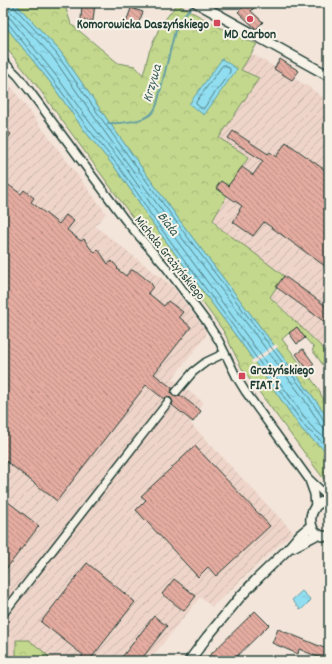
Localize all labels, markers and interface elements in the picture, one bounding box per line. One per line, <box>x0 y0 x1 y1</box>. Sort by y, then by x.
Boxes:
marker: MD Carbon <box>245 14 255 24</box>
place label: Komorowicka Daszyńskiego <box>77 16 209 35</box>
marker: Komorowicka Daszyńskiego <box>212 18 222 28</box>
place label: MD Carbon <box>224 26 276 45</box>
water label: Krzywa <box>138 61 168 105</box>
water label: Biała <box>152 208 184 242</box>
street label: Michała Grażyńskiego <box>129 212 209 305</box>
place label: Grażyńskiego FIAT I <box>250 362 314 396</box>
marker: Grażyńskiego FIAT I <box>237 371 247 381</box>

